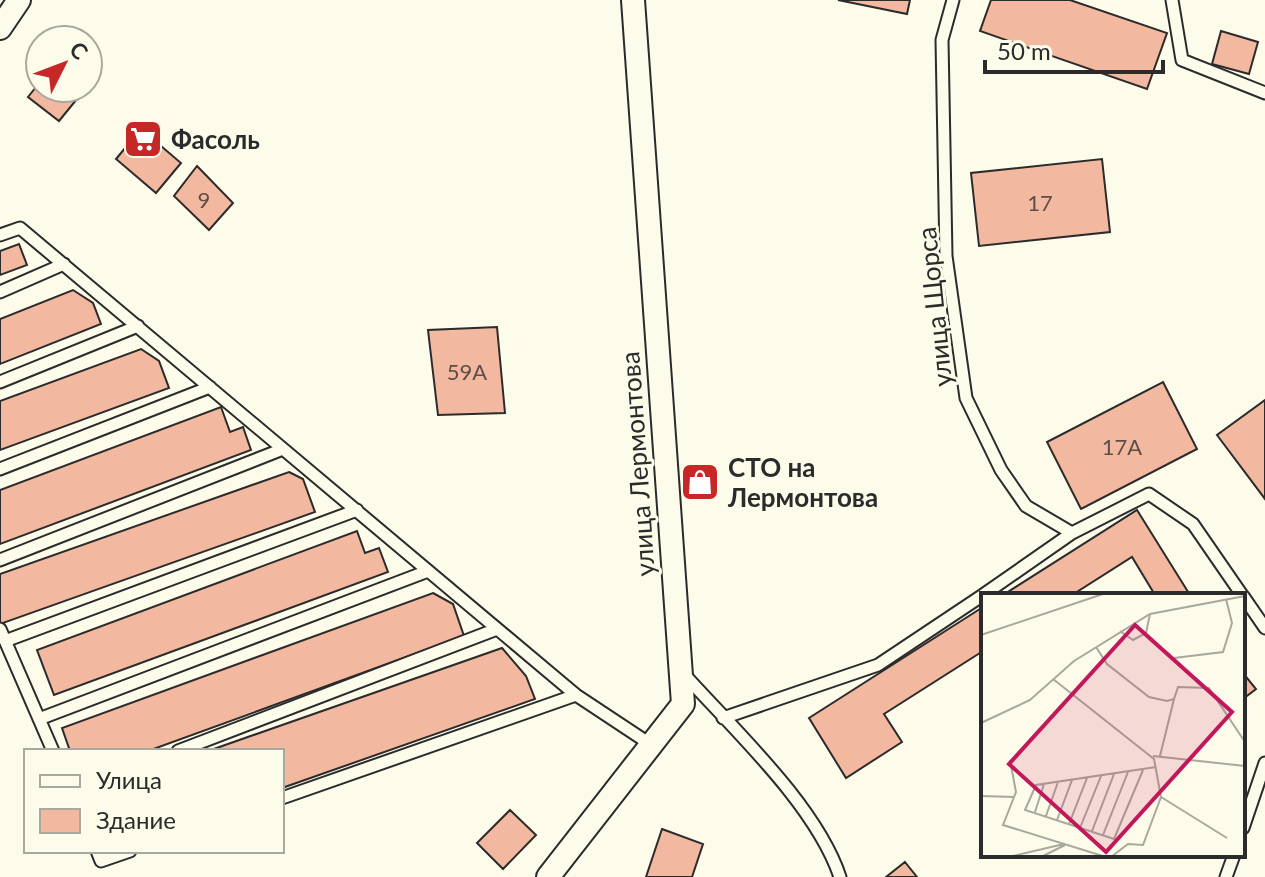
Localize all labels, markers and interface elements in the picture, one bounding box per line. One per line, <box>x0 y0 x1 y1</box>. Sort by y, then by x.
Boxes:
north arrow <box>24 24 104 104</box>
scale bar <box>985 24 1163 74</box>
text: С <box>64 36 94 65</box>
text: 50 m <box>997 36 1051 65</box>
supermarket icon: Фасоль <box>122 118 164 160</box>
place label: Фасоль <box>171 123 260 155</box>
house number: 9 <box>198 186 210 213</box>
house number: 17 <box>1027 189 1053 216</box>
street label: улица Щорса <box>910 225 958 389</box>
street label: улица Лермонтова <box>613 350 661 578</box>
house number: 59А <box>447 358 487 385</box>
house number: 17А <box>1102 433 1142 460</box>
place label: СТО на Лермонтова <box>727 451 878 513</box>
shop icon: СТО на Лермонтова <box>679 461 721 503</box>
inset map <box>981 593 1245 857</box>
legend <box>24 749 284 853</box>
text: Улица <box>96 765 162 794</box>
text: Здание <box>96 805 176 834</box>

